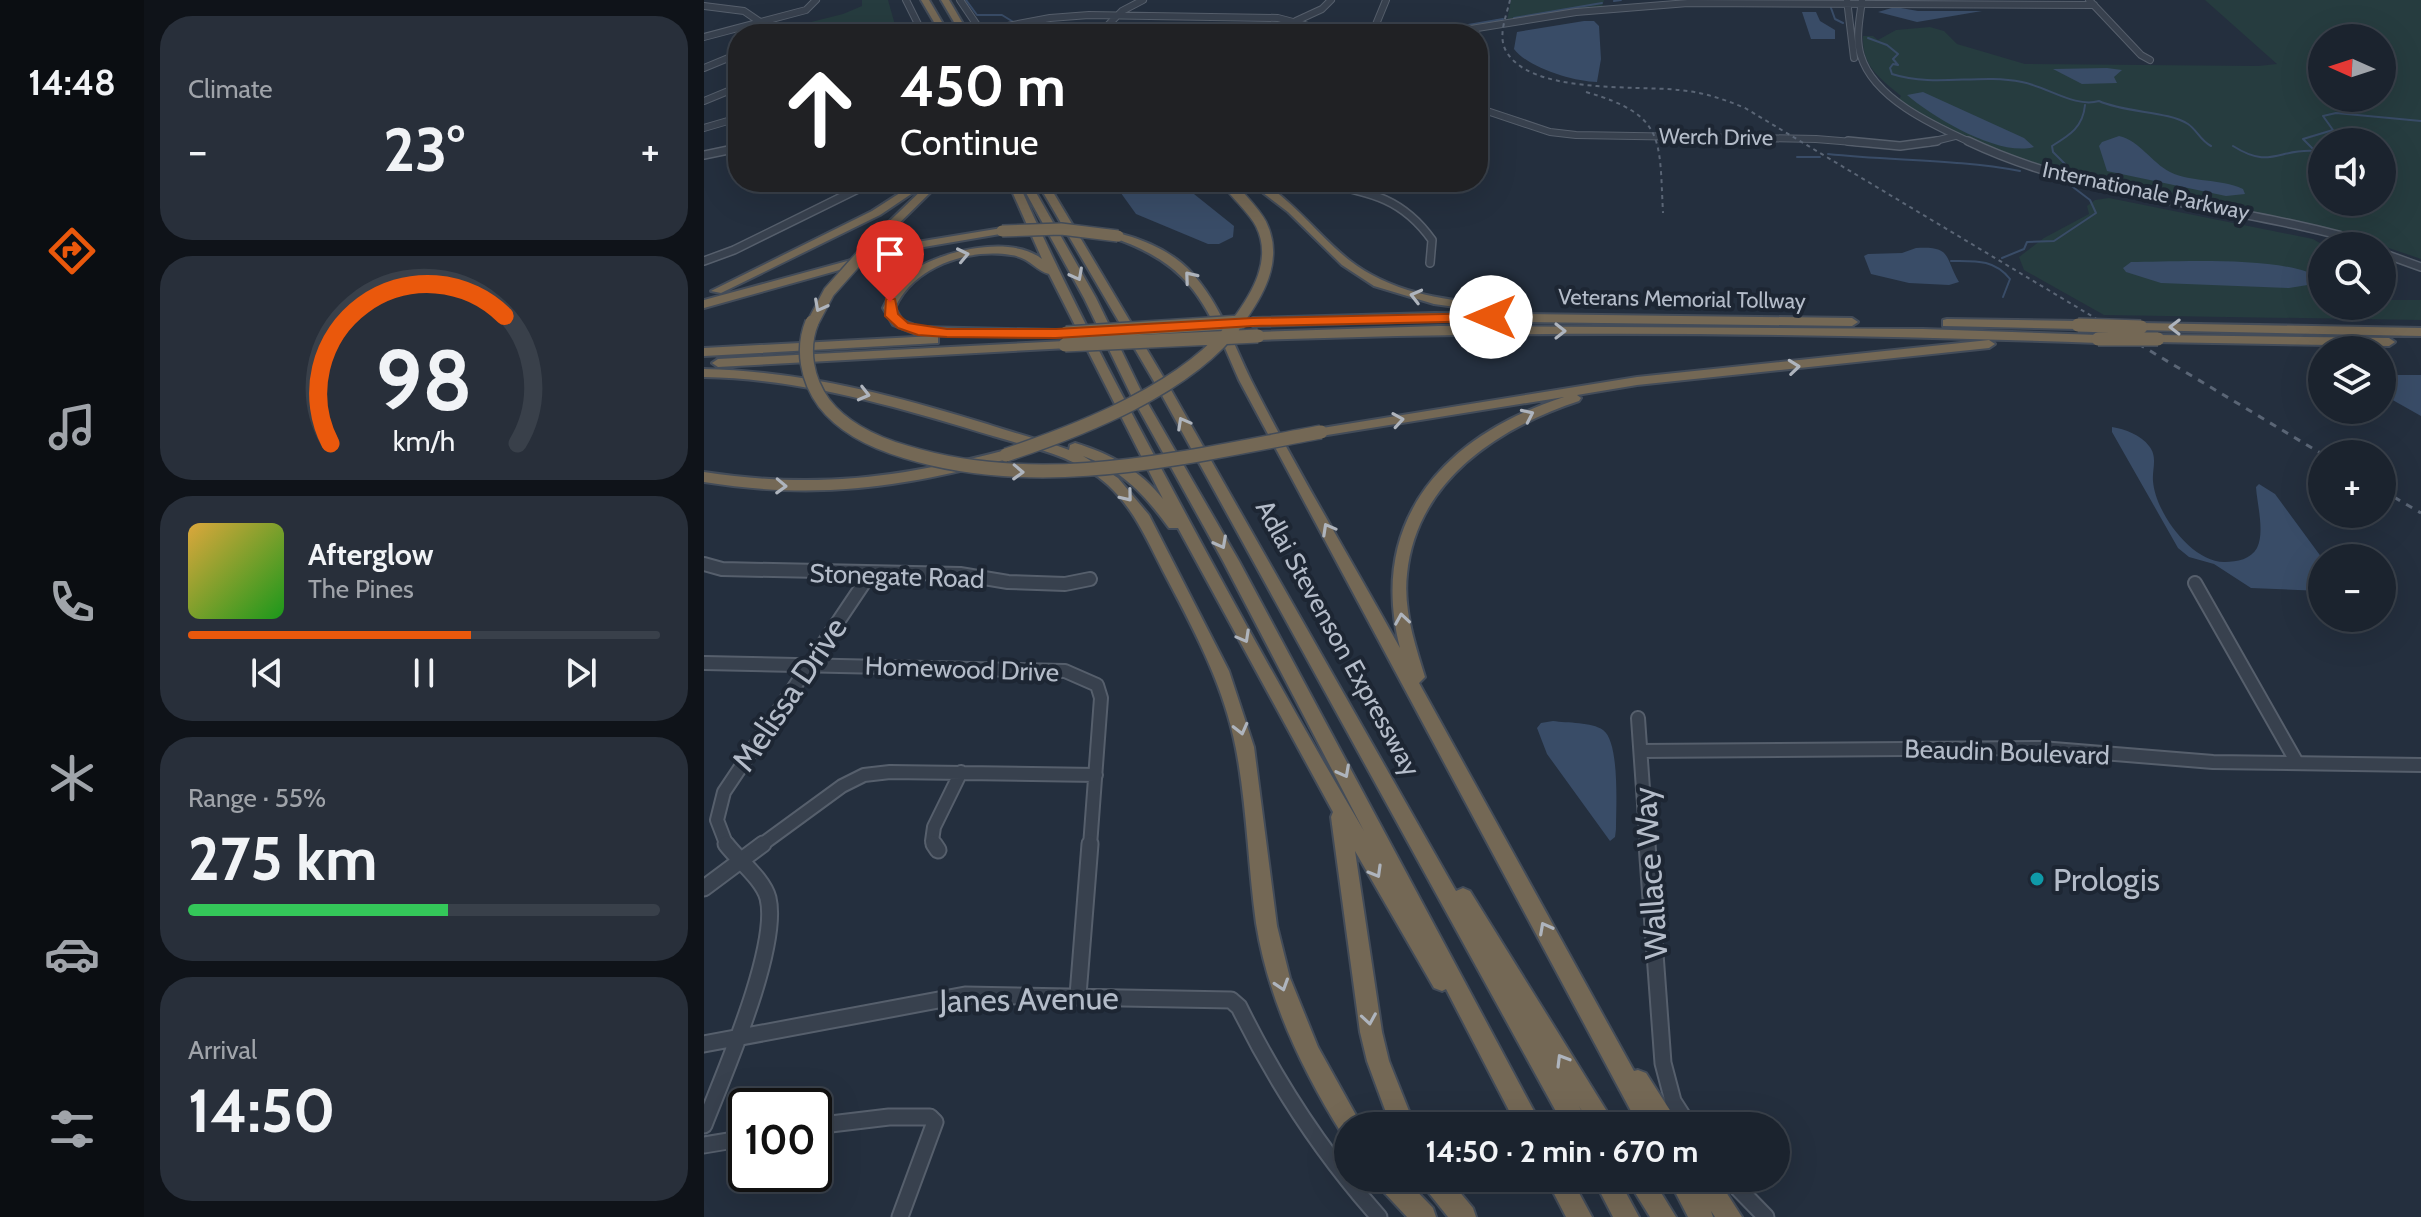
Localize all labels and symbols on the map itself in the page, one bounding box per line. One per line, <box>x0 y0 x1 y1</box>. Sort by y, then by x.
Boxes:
north arrow <box>2308 24 2396 112</box>
street label: Werch Drive <box>1659 123 1773 151</box>
street label: Internationale Parkway <box>2040 156 2252 226</box>
pin <box>856 220 924 302</box>
one-way arrow <box>956 247 970 264</box>
one-way arrow <box>1067 266 1082 281</box>
one-way arrow <box>1185 271 1200 286</box>
position arrow <box>1449 275 1533 359</box>
street label: Veterans Memorial Tollway <box>1558 283 1806 315</box>
one-way arrow <box>1409 288 1423 305</box>
one-way arrow <box>815 297 830 312</box>
one-way arrow <box>2168 319 2181 336</box>
one-way arrow <box>1554 322 1567 340</box>
one-way arrow <box>1788 358 1801 375</box>
one-way arrow <box>857 385 870 402</box>
one-way arrow <box>1520 409 1535 425</box>
one-way arrow <box>1391 412 1405 429</box>
one-way arrow <box>1177 417 1193 432</box>
one-way arrow <box>1012 463 1025 481</box>
one-way arrow <box>775 478 788 495</box>
one-way arrow <box>1118 487 1132 502</box>
street label: Adlai Stevenson Expressway <box>1249 494 1427 782</box>
one-way arrow <box>1322 523 1338 537</box>
one-way arrow <box>1212 535 1227 549</box>
street label: Stonegate Road <box>809 557 985 595</box>
street label: Melissa Drive <box>723 610 855 778</box>
one-way arrow <box>1394 612 1411 626</box>
one-way arrow <box>1234 628 1249 643</box>
street label: Homewood Drive <box>864 650 1060 688</box>
one-way arrow <box>1232 722 1249 736</box>
street label: Beaudin Boulevard <box>1904 732 2110 772</box>
one-way arrow <box>1334 764 1350 778</box>
street label: Wallace Way <box>1625 786 1675 960</box>
place label: Prologis <box>2053 860 2160 899</box>
one-way arrow <box>1366 863 1382 878</box>
marker: Prologis <box>2028 870 2046 888</box>
one-way arrow <box>1540 921 1555 936</box>
street label: Janes Avenue <box>938 978 1119 1020</box>
one-way arrow <box>1273 978 1289 992</box>
one-way arrow <box>1360 1012 1377 1026</box>
one-way arrow <box>1556 1055 1571 1069</box>
speed limit sign: 100 <box>728 1088 832 1192</box>

